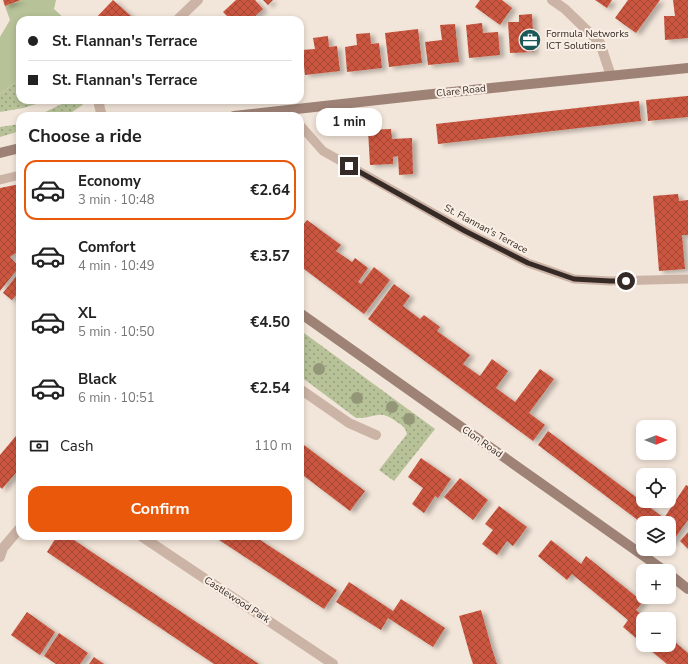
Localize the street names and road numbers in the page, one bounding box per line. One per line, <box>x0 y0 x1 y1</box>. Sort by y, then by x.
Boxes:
street label: Clare Road <box>436 81 487 101</box>
street label: St. Flannan's Terrace <box>442 201 530 257</box>
street label: Clon Road <box>459 423 505 461</box>
street label: Castlewood Park <box>201 573 274 627</box>

